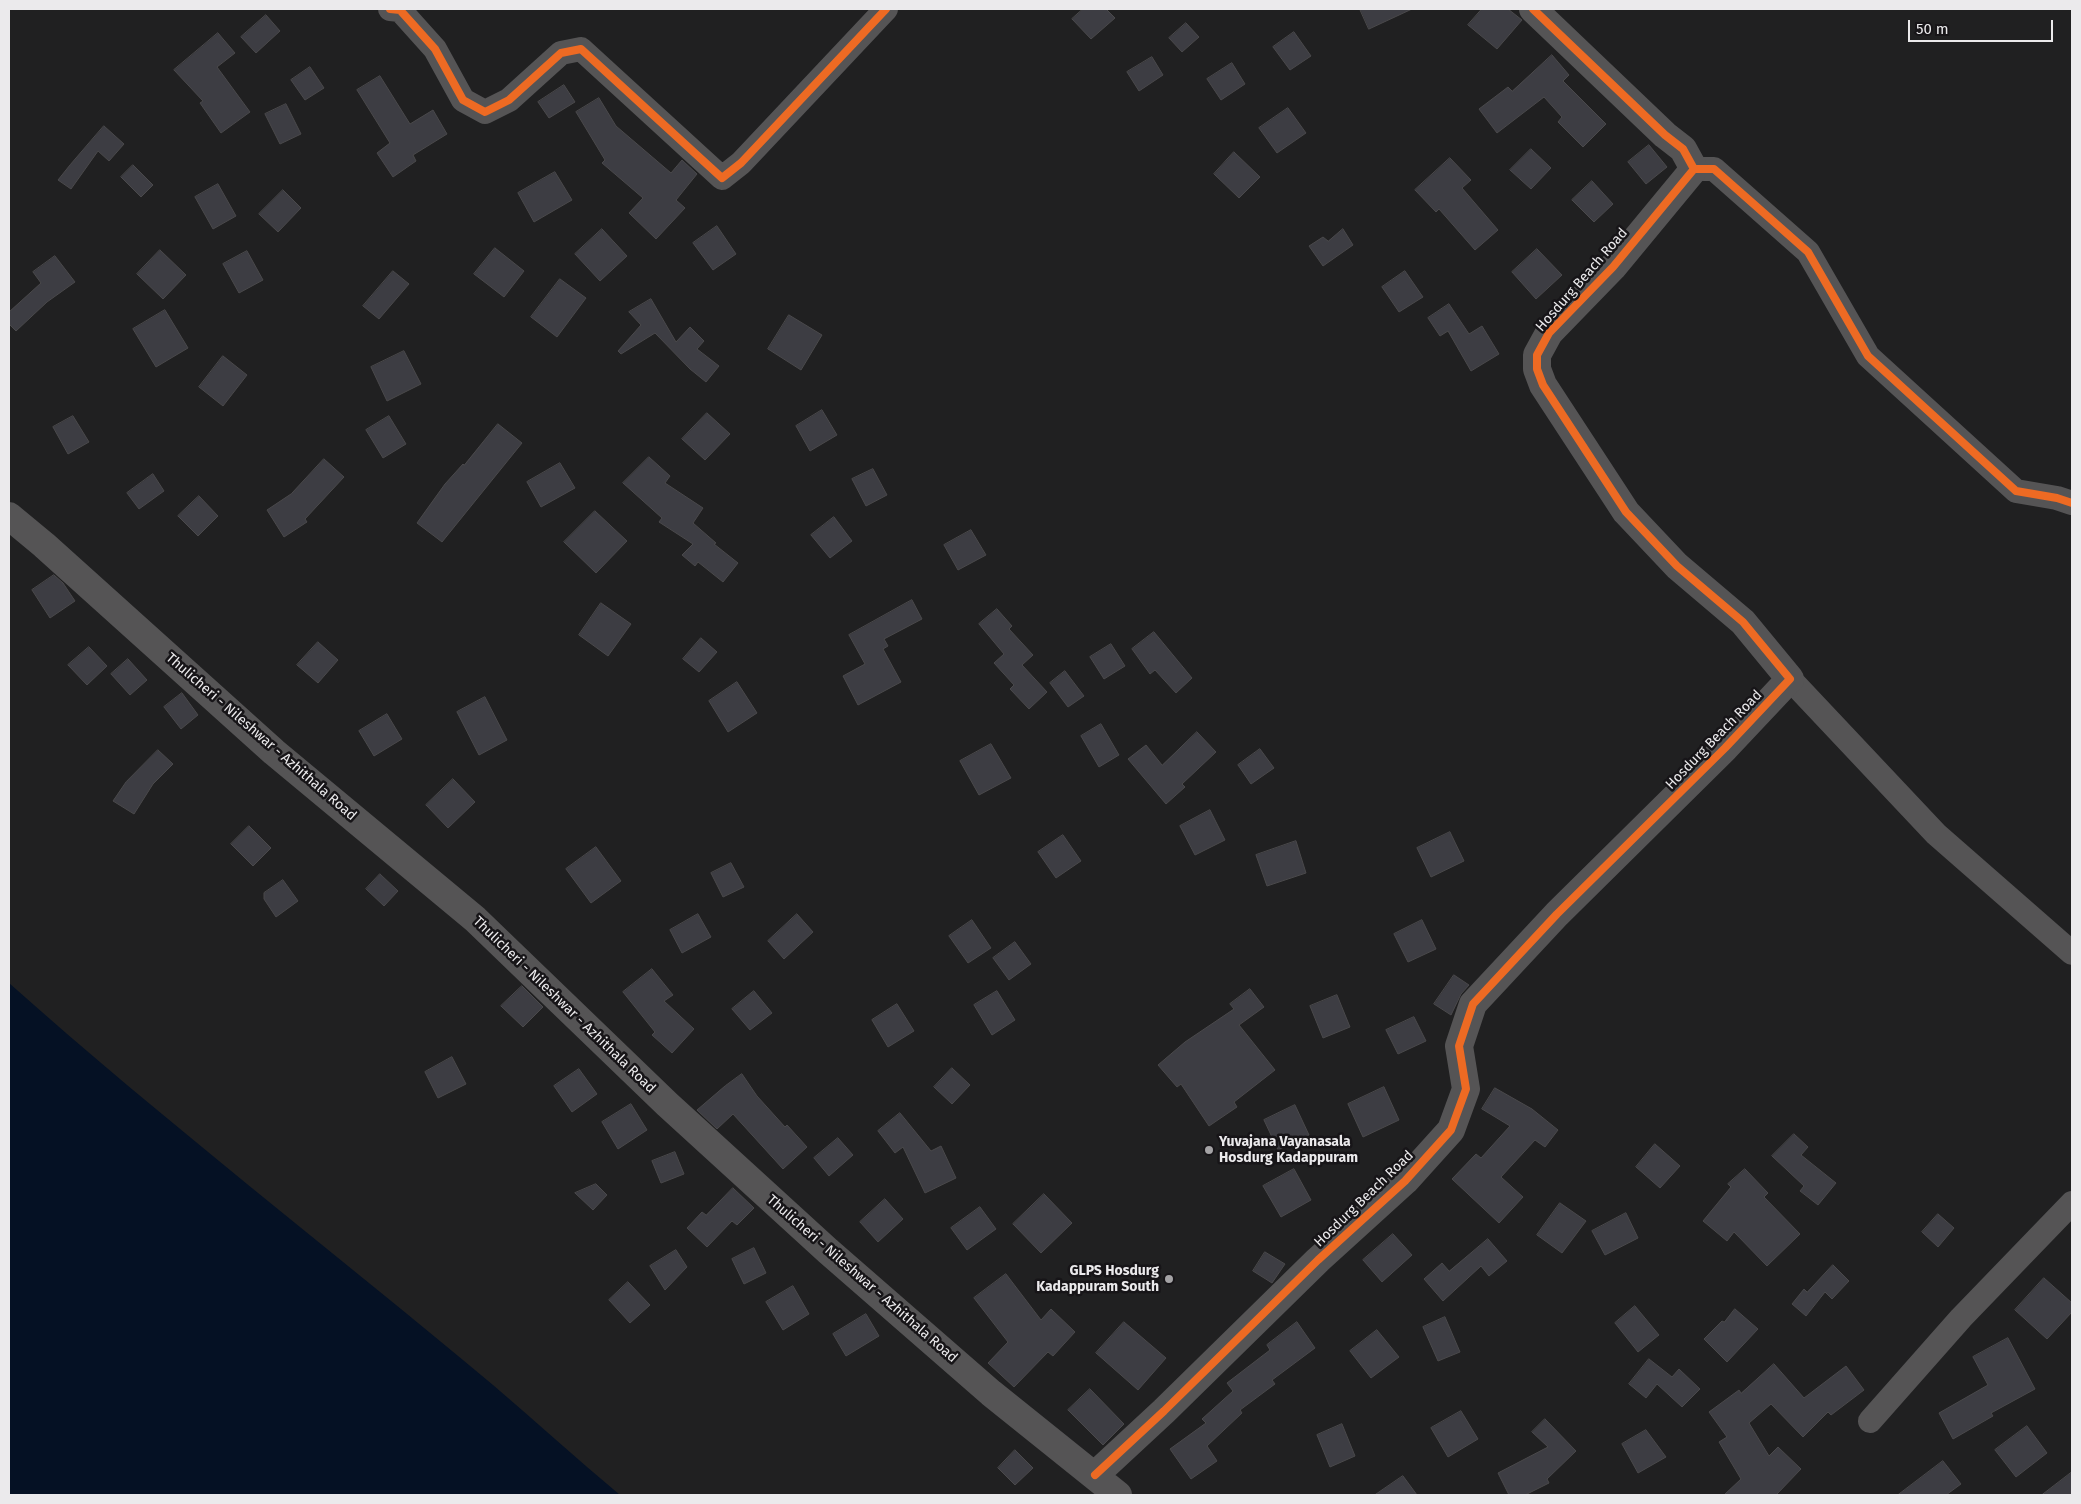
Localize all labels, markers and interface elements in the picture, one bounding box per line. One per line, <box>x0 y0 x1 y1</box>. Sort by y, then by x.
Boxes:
scale bar <box>1911 10 2056 42</box>
text: 50 m <box>1916 20 1949 38</box>
street label: Hosdurg Beach Road <box>1533 225 1631 335</box>
street label: Thulicheri - Nileshwar - Azhithala Road <box>162 650 360 824</box>
street label: Hosdurg Beach Road <box>1662 687 1766 793</box>
street label: Thulicheri - Nileshwar - Azhithala Road <box>469 913 659 1097</box>
place label: Yuvajana Vayanasala Hosdurg Kadappuram <box>1219 1134 1358 1166</box>
marker: Yuvajana Vayanasala Hosdurg Kadappuram <box>1203 1144 1215 1156</box>
street label: Hosdurg Beach Road <box>1311 1147 1417 1251</box>
street label: Thulicheri - Nileshwar - Azhithala Road <box>763 1192 961 1366</box>
place label: GLPS Hosdurg Kadappuram South <box>1036 1263 1159 1295</box>
marker: GLPS Hosdurg Kadappuram South <box>1163 1273 1175 1285</box>

